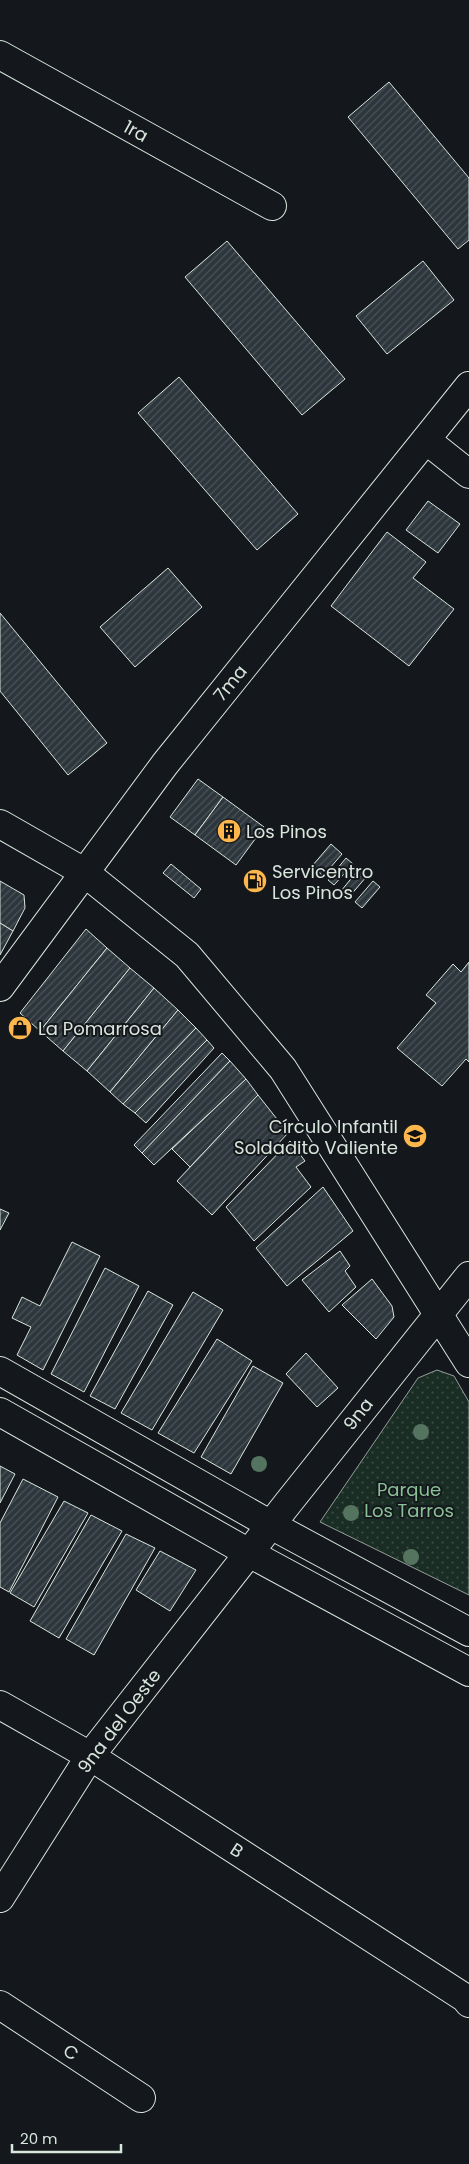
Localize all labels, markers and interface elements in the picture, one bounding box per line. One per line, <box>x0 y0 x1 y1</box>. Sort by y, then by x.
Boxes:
street label: 1ra <box>119 114 153 148</box>
street label: 7ma <box>208 659 252 707</box>
building icon: Los Pinos <box>216 818 242 844</box>
place label: Los Pinos <box>246 819 327 844</box>
place label: Servicentro Los Pinos <box>272 859 373 905</box>
fuel station icon: Servicentro Los Pinos <box>242 868 268 894</box>
shop icon: La Pomarrosa <box>7 1015 33 1041</box>
place label: La Pomarrosa <box>38 1016 162 1041</box>
place label: Círculo Infantil Soldadito Valiente <box>234 1114 398 1160</box>
school or university icon: Círculo Infantil Soldadito Valiente <box>402 1123 428 1149</box>
street label: 9na <box>337 1393 379 1435</box>
park label: Parque Los Tarros <box>364 1477 454 1523</box>
street label: 9na del Oeste <box>71 1664 167 1778</box>
street label: B <box>226 1837 248 1863</box>
street label: C <box>58 2038 84 2066</box>
scale bar <box>12 2122 121 2154</box>
text: 20 m <box>20 2128 58 2149</box>

